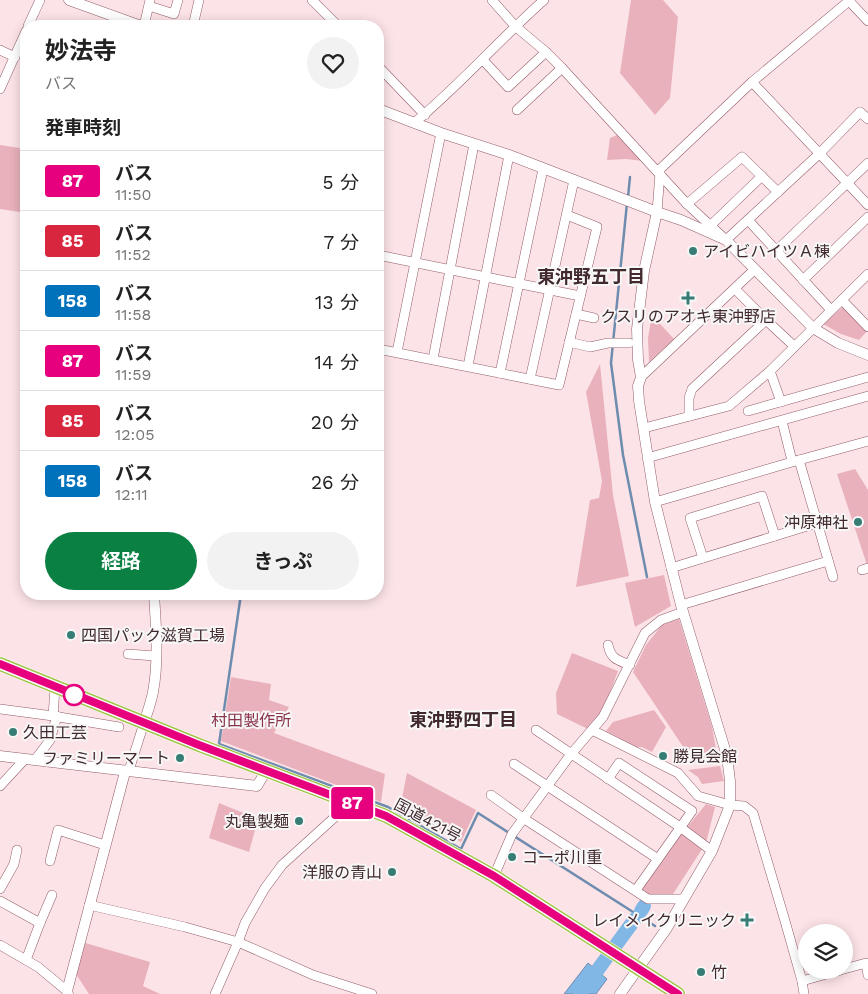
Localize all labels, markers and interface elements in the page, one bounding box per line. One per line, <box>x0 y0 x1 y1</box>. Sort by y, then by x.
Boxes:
text: 妙法寺 <box>45 37 117 65</box>
button: heart <box>307 37 359 89</box>
text: バス <box>45 74 77 93</box>
text: 発車時刻 <box>45 116 121 139</box>
text: バス <box>115 162 153 185</box>
text: 87 <box>62 170 83 191</box>
text: 5 分 <box>322 171 359 194</box>
text: 11:50 <box>115 185 151 204</box>
text: バス <box>115 222 153 245</box>
text: 85 <box>62 230 83 251</box>
text: 7 分 <box>323 231 359 254</box>
place label: アイビハイツＡ棟 <box>703 242 830 261</box>
text: 11:52 <box>115 245 151 264</box>
marker: アイビハイツＡ棟 <box>687 245 699 257</box>
district label: 東沖野五丁目 <box>537 266 645 287</box>
text: バス <box>115 282 153 305</box>
text: 158 <box>58 290 87 311</box>
text: 13 分 <box>315 291 359 314</box>
marker: クスリのアオキ東沖野店 <box>682 292 694 304</box>
text: 11:58 <box>115 305 151 324</box>
place label: クスリのアオキ東沖野店 <box>600 307 776 326</box>
text: バス <box>115 342 153 365</box>
text: 87 <box>62 350 83 371</box>
text: 14 分 <box>315 351 359 374</box>
text: 11:59 <box>115 365 151 384</box>
text: バス <box>115 402 153 425</box>
text: 85 <box>62 410 83 431</box>
text: 20 分 <box>311 411 359 434</box>
text: 12:05 <box>115 425 155 444</box>
text: バス <box>115 462 153 485</box>
text: 158 <box>58 470 87 491</box>
text: 26 分 <box>311 471 359 494</box>
text: 12:11 <box>115 485 148 504</box>
place label: 冲原神社 <box>784 513 848 532</box>
marker: 冲原神社 <box>852 516 864 528</box>
button: 経路 <box>45 532 197 590</box>
button: きっぷ <box>207 532 359 590</box>
place label: 四国パック滋賀工場 <box>81 626 225 645</box>
marker: 四国パック滋賀工場 <box>65 629 77 641</box>
unlabelled marker <box>63 684 85 706</box>
district label: 東沖野四丁目 <box>409 709 517 730</box>
park label: 村田製作所 <box>211 711 291 730</box>
place label: 久田工芸 <box>23 723 87 742</box>
marker: 久田工芸 <box>7 726 19 738</box>
place label: 勝見会館 <box>673 747 737 766</box>
place label: ファミリーマート <box>42 749 170 768</box>
marker: 勝見会館 <box>657 750 669 762</box>
marker: ファミリーマート <box>174 752 186 764</box>
line badge: 87 <box>330 787 374 819</box>
text: 87 <box>341 792 363 813</box>
street label: 国道421号 <box>391 795 465 846</box>
place label: 丸亀製麺 <box>225 812 289 831</box>
marker: 丸亀製麺 <box>293 815 305 827</box>
place label: コーポ川重 <box>522 848 602 867</box>
marker: コーポ川重 <box>506 851 518 863</box>
place label: 洋服の青山 <box>302 863 382 882</box>
marker: 洋服の青山 <box>386 866 398 878</box>
place label: レイメイクリニック <box>592 911 736 930</box>
marker: レイメイクリニック <box>740 913 754 927</box>
map controls <box>798 924 853 979</box>
button: layers <box>798 924 853 979</box>
place label: 竹 <box>711 963 727 982</box>
marker: 竹 <box>695 966 707 978</box>

